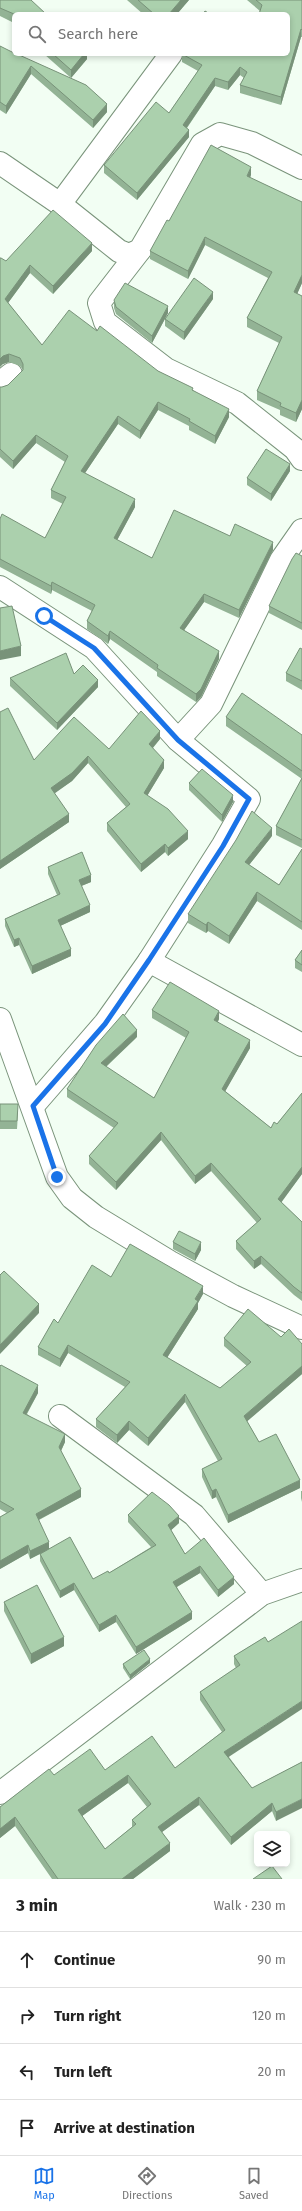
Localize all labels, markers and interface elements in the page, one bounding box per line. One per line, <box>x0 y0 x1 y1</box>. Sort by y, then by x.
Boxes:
search box <box>12 12 290 56</box>
icon: search <box>26 23 48 45</box>
text: Search here <box>58 25 138 43</box>
route start <box>35 607 53 625</box>
route end <box>48 1168 66 1186</box>
map controls <box>254 1831 290 1867</box>
button: layers <box>254 1831 290 1867</box>
text: 3 min <box>16 1895 58 1916</box>
text: Walk · 230 m <box>214 1898 286 1913</box>
icon: ahead <box>16 1949 38 1971</box>
text: Continue <box>54 1951 115 1969</box>
text: 90 m <box>257 1952 286 1967</box>
icon: right <box>16 2005 38 2027</box>
text: Turn right <box>54 2007 121 2025</box>
text: 120 m <box>252 2008 286 2023</box>
icon: left <box>16 2061 38 2083</box>
text: Turn left <box>54 2063 112 2081</box>
text: 20 m <box>258 2064 286 2079</box>
icon: arrive <box>16 2117 38 2139</box>
text: Arrive at destination <box>54 2119 195 2137</box>
tab: Map <box>33 2165 55 2202</box>
tab: Directions <box>122 2165 172 2202</box>
tab: Saved <box>239 2165 269 2202</box>

